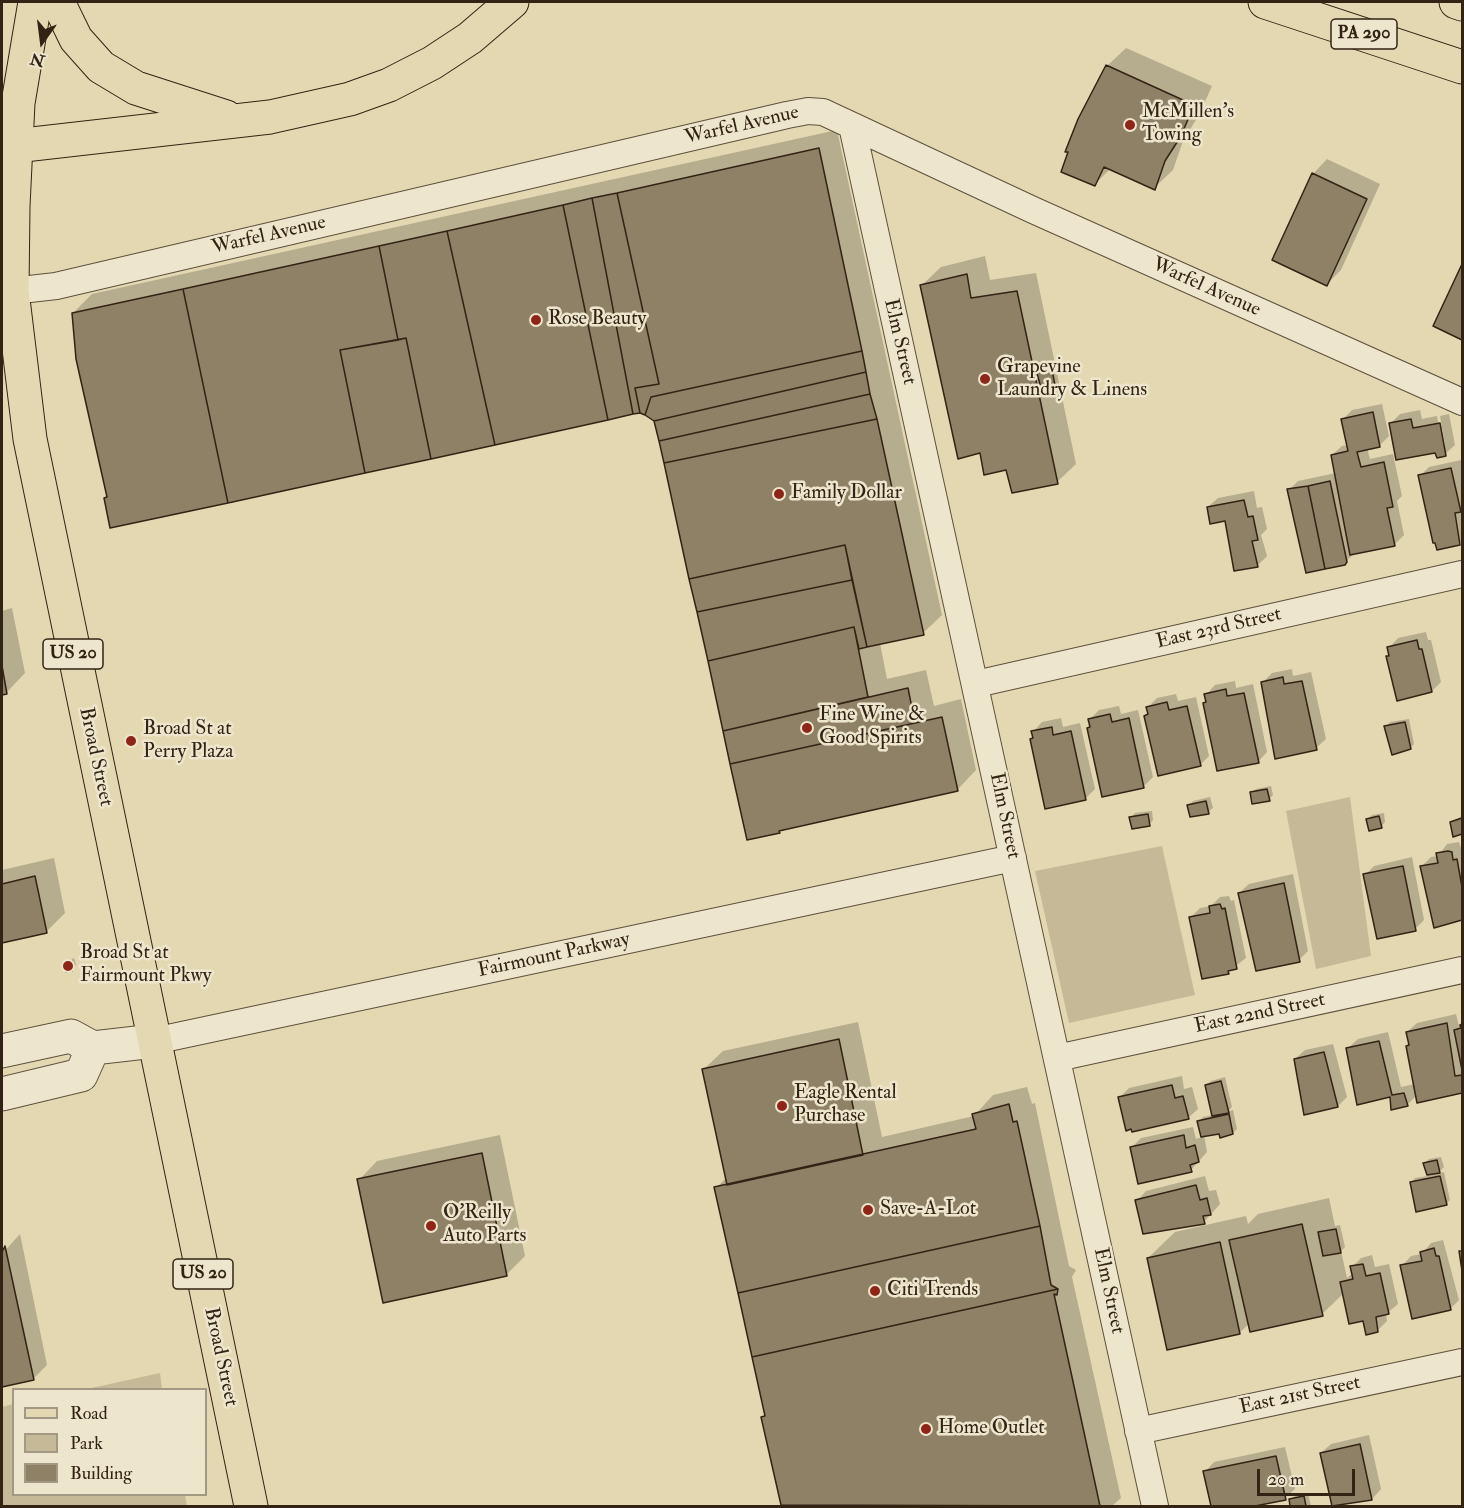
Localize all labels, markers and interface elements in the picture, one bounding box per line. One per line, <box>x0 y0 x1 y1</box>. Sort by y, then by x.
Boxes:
north arrow <box>12 12 72 72</box>
road number: PA 290 <box>1331 19 1397 49</box>
text: N <box>28 48 47 71</box>
street label: Warfel Avenue <box>683 101 801 151</box>
place label: McMillen's Towing <box>1142 101 1234 148</box>
marker: McMillen's Towing <box>1123 118 1137 132</box>
street label: Warfel Avenue <box>210 211 328 261</box>
street label: Warfel Avenue <box>1148 253 1264 323</box>
street label: Elm Street <box>877 297 921 387</box>
place label: Rose Beauty <box>548 308 646 332</box>
marker: Rose Beauty <box>529 313 543 327</box>
place label: Grapevine Laundry & Linens <box>997 356 1147 403</box>
marker: Grapevine Laundry & Linens <box>978 372 992 386</box>
place label: Family Dollar <box>791 482 902 506</box>
marker: Family Dollar <box>772 487 786 501</box>
street label: East 23rd Street <box>1154 603 1284 655</box>
road number: US 20 <box>43 639 103 669</box>
place label: Fine Wine & Good Spirits <box>819 704 925 751</box>
street label: Broad Street <box>73 705 117 809</box>
place label: Broad St at Perry Plaza <box>143 718 233 765</box>
marker: Fine Wine & Good Spirits <box>800 721 814 735</box>
marker: Broad St at Perry Plaza <box>124 734 138 748</box>
street label: Elm Street <box>983 771 1025 861</box>
street label: Fairmount Parkway <box>476 928 632 984</box>
place label: Broad St at Fairmount Pkwy <box>80 942 212 989</box>
marker: Broad St at Fairmount Pkwy <box>61 959 75 973</box>
street label: East 22nd Street <box>1192 988 1328 1040</box>
place label: Eagle Rental Purchase <box>794 1082 897 1129</box>
marker: Eagle Rental Purchase <box>775 1099 789 1113</box>
place label: Save-A-Lot <box>880 1198 976 1222</box>
place label: O'Reilly Auto Parts <box>443 1202 526 1249</box>
marker: Save-A-Lot <box>861 1203 875 1217</box>
marker: O'Reilly Auto Parts <box>424 1219 438 1233</box>
street label: Elm Street <box>1087 1246 1129 1336</box>
road number: US 20 <box>173 1259 233 1289</box>
place label: Citi Trends <box>887 1279 978 1303</box>
marker: Citi Trends <box>868 1284 882 1298</box>
street label: Broad Street <box>198 1305 242 1409</box>
street label: East 21st Street <box>1237 1371 1363 1421</box>
legend <box>12 1388 207 1496</box>
text: Road <box>70 1402 108 1425</box>
place label: Home Outlet <box>938 1417 1045 1441</box>
marker: Home Outlet <box>919 1422 933 1436</box>
text: Park <box>70 1432 103 1455</box>
scale bar <box>1260 1457 1358 1495</box>
text: Building <box>70 1462 132 1485</box>
text: 20 m <box>1268 1468 1304 1491</box>

